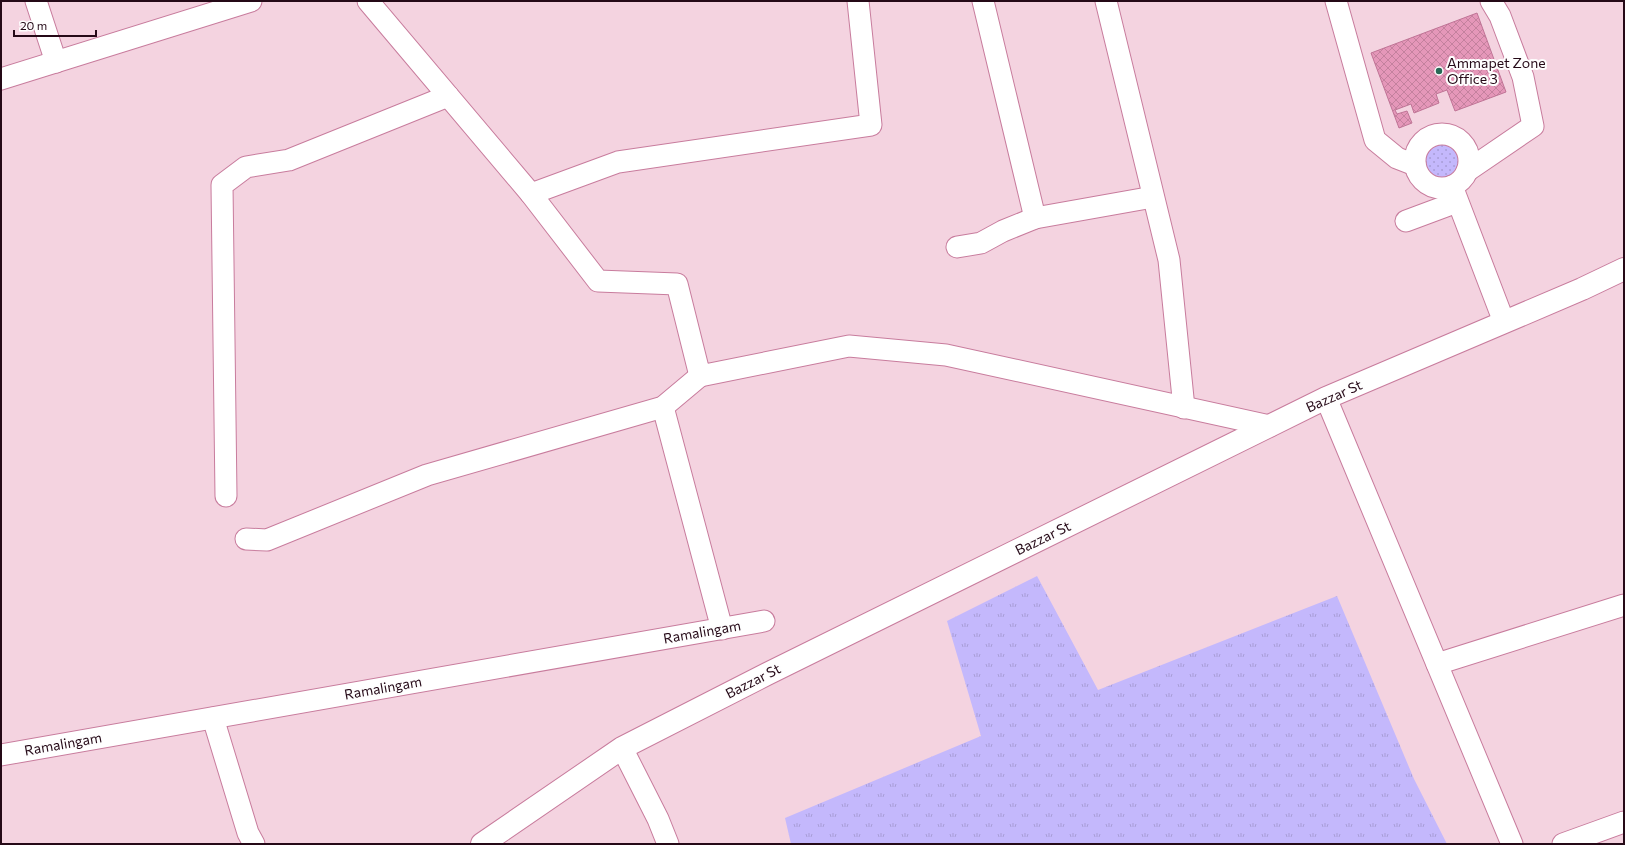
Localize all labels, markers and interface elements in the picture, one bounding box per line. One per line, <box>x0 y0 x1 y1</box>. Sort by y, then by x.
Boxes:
scale bar <box>14 12 96 38</box>
text: 20 m <box>20 18 47 32</box>
place label: Ammapet Zone Office 3 <box>1447 54 1546 87</box>
marker: Ammapet Zone Office 3 <box>1434 66 1444 76</box>
street label: Bazzar St <box>1303 376 1365 415</box>
street label: Bazzar St <box>1012 517 1074 558</box>
street label: Ramalingam <box>662 616 742 647</box>
street label: Bazzar St <box>722 659 783 702</box>
street label: Ramalingam <box>343 672 423 703</box>
street label: Ramalingam <box>23 728 103 759</box>

